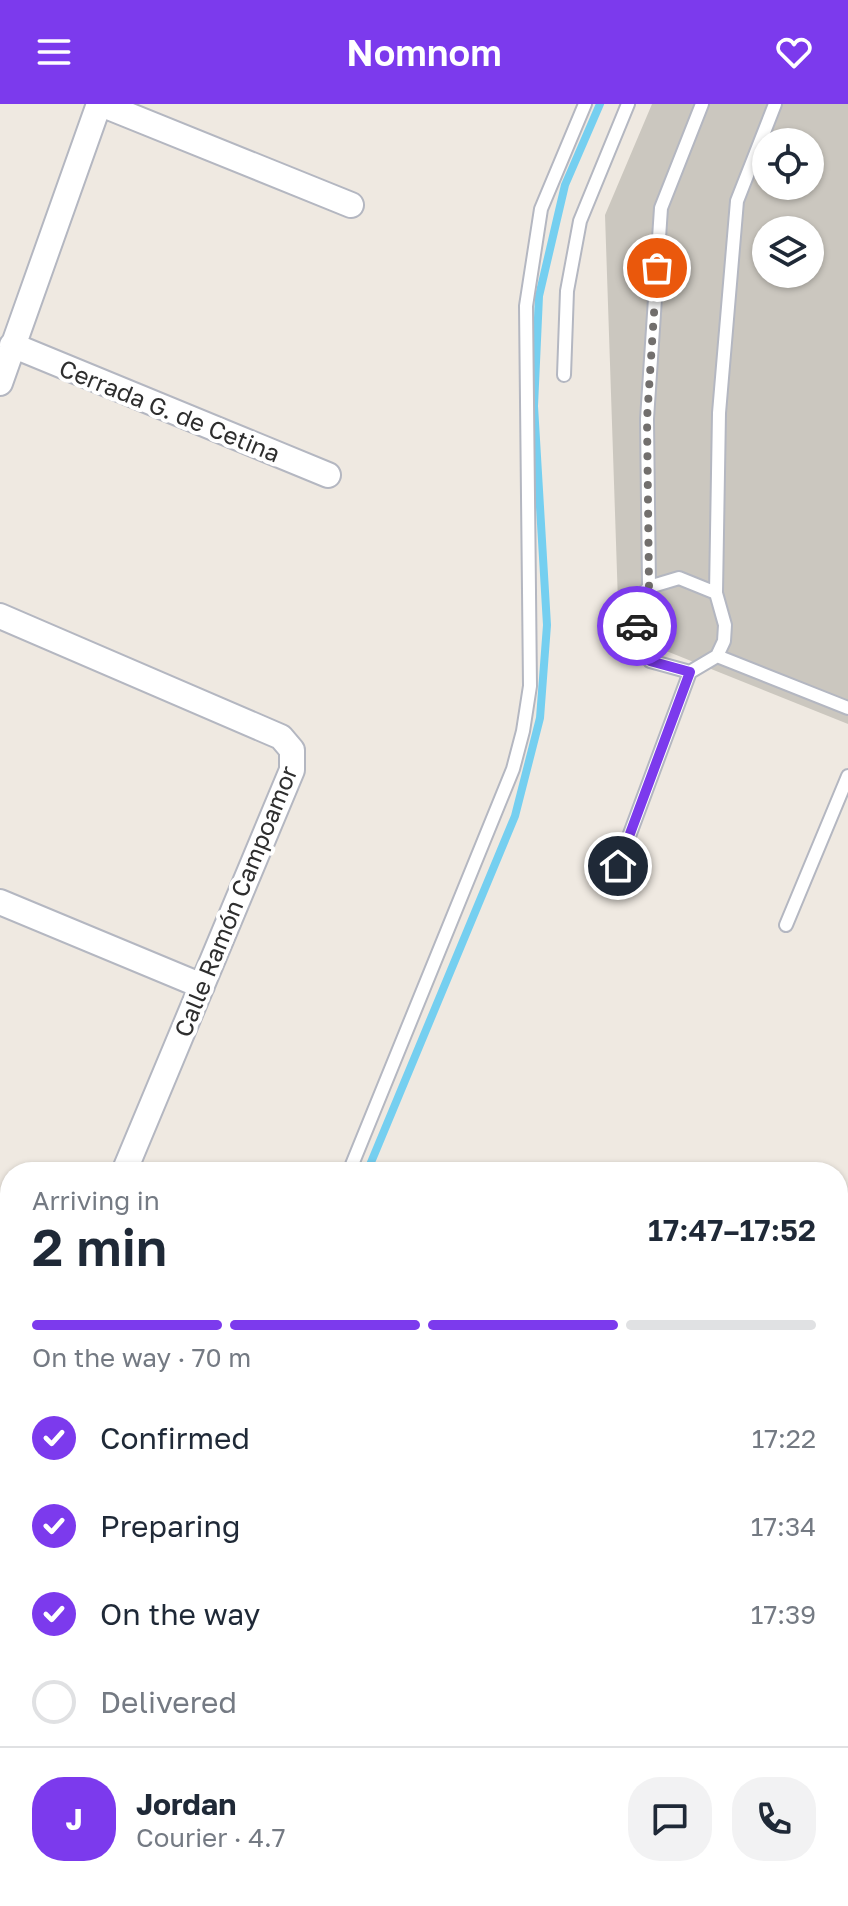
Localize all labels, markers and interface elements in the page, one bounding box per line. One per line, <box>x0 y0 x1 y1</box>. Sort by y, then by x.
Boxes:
icon: menu <box>32 30 76 74</box>
icon: heart <box>772 30 816 74</box>
text: Nomnom <box>346 31 502 74</box>
map controls <box>752 128 824 288</box>
button: locate <box>752 128 824 200</box>
button: layers <box>752 216 824 288</box>
pin <box>623 234 691 302</box>
icon: bag <box>635 246 679 290</box>
street label: Cerrada G. de Cetina <box>55 352 285 468</box>
courier <box>597 586 677 666</box>
icon: car <box>615 604 659 648</box>
street label: Calle Ramón Campoamor <box>167 761 303 1041</box>
pin <box>584 832 652 900</box>
icon: home <box>596 844 640 888</box>
text: Arriving in <box>32 1185 160 1216</box>
text: 17:47–17:52 <box>648 1212 816 1248</box>
text: 2 min <box>32 1215 167 1277</box>
text: On the way · 70 m <box>32 1342 251 1373</box>
icon: check <box>32 1416 76 1460</box>
text: Confirmed <box>100 1420 250 1456</box>
text: 17:22 <box>752 1423 816 1454</box>
icon: check <box>32 1504 76 1548</box>
text: Preparing <box>100 1508 241 1544</box>
text: 17:34 <box>751 1511 816 1542</box>
icon: check <box>32 1592 76 1636</box>
text: On the way <box>100 1596 260 1632</box>
text: 17:39 <box>751 1599 816 1630</box>
text: Delivered <box>100 1684 237 1720</box>
button: chat <box>628 1777 712 1861</box>
button: phone <box>732 1777 816 1861</box>
text: Jordan <box>136 1786 236 1822</box>
text: J <box>65 1801 83 1837</box>
text: Courier · 4.7 <box>136 1822 286 1853</box>

